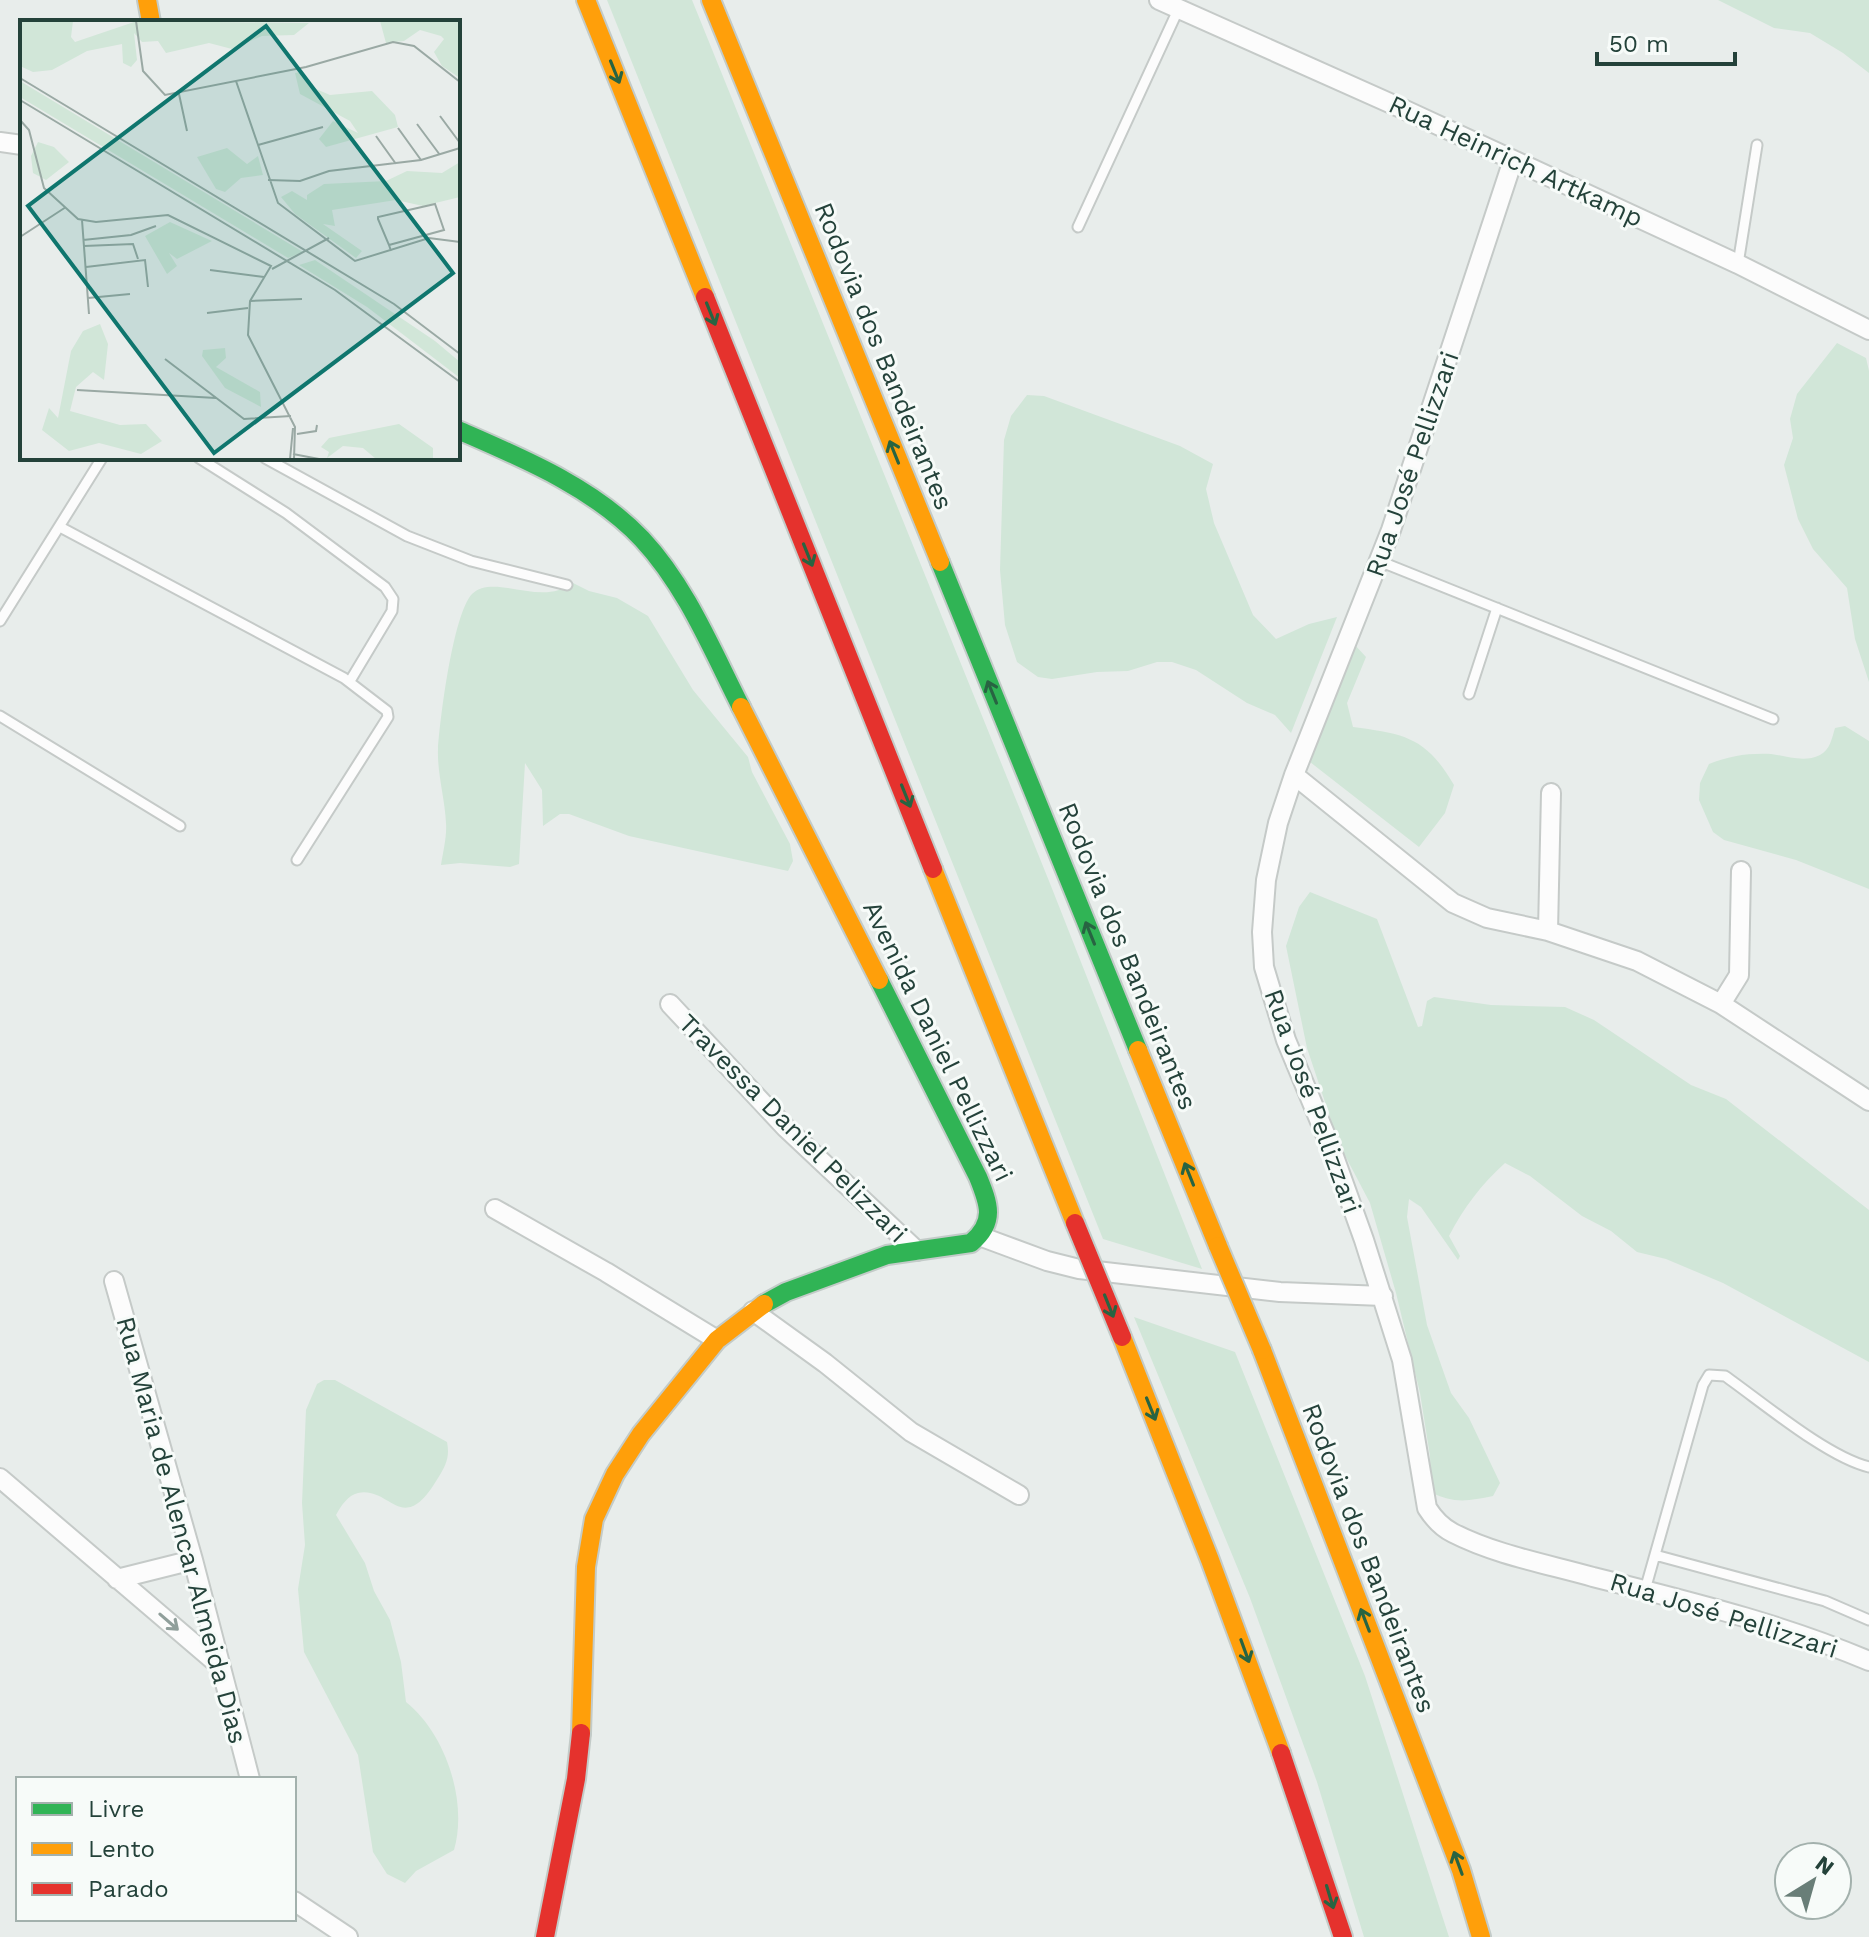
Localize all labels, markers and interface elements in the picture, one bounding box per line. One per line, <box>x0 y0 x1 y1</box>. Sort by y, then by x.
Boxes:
scale bar <box>1597 16 1735 66</box>
inset map <box>20 20 460 460</box>
text: 50 m <box>1609 30 1669 58</box>
one-way arrow <box>608 60 623 84</box>
street label: Rua Heinrich Artkamp <box>1384 89 1648 233</box>
street label: Rodovia dos Bandeirantes <box>809 198 959 514</box>
one-way arrow <box>704 301 719 326</box>
street label: Rua José Pellizzari <box>1359 347 1465 581</box>
one-way arrow <box>886 440 901 464</box>
one-way arrow <box>802 542 817 567</box>
one-way arrow <box>984 680 999 705</box>
one-way arrow <box>900 783 914 808</box>
street label: Rodovia dos Bandeirantes <box>1053 798 1203 1114</box>
street label: Avenida Daniel Pellizzari <box>857 896 1019 1186</box>
one-way arrow <box>1082 921 1097 946</box>
street label: Rua José Pellizzari <box>1258 985 1368 1217</box>
street label: Travessa Daniel Pelizzari <box>673 1008 913 1248</box>
one-way arrow <box>1180 1162 1195 1187</box>
one-way arrow <box>1103 1293 1117 1318</box>
street label: Rua Maria de Alencar Almeida Dias <box>110 1313 254 1747</box>
one-way arrow <box>1145 1396 1159 1421</box>
street label: Rodovia dos Bandeirantes <box>1296 1399 1442 1717</box>
street label: Rua José Pellizzari <box>1607 1566 1841 1664</box>
one-way arrow <box>1357 1608 1371 1633</box>
one-way arrow <box>158 1613 178 1631</box>
one-way arrow <box>1239 1638 1254 1663</box>
legend <box>16 1777 296 1921</box>
text: Livre <box>88 1795 144 1823</box>
text: Lento <box>88 1835 155 1863</box>
north arrow <box>1773 1841 1853 1921</box>
one-way arrow <box>1449 1851 1464 1876</box>
text: N <box>1811 1851 1839 1880</box>
text: Parado <box>88 1875 169 1903</box>
one-way arrow <box>1324 1884 1338 1909</box>

